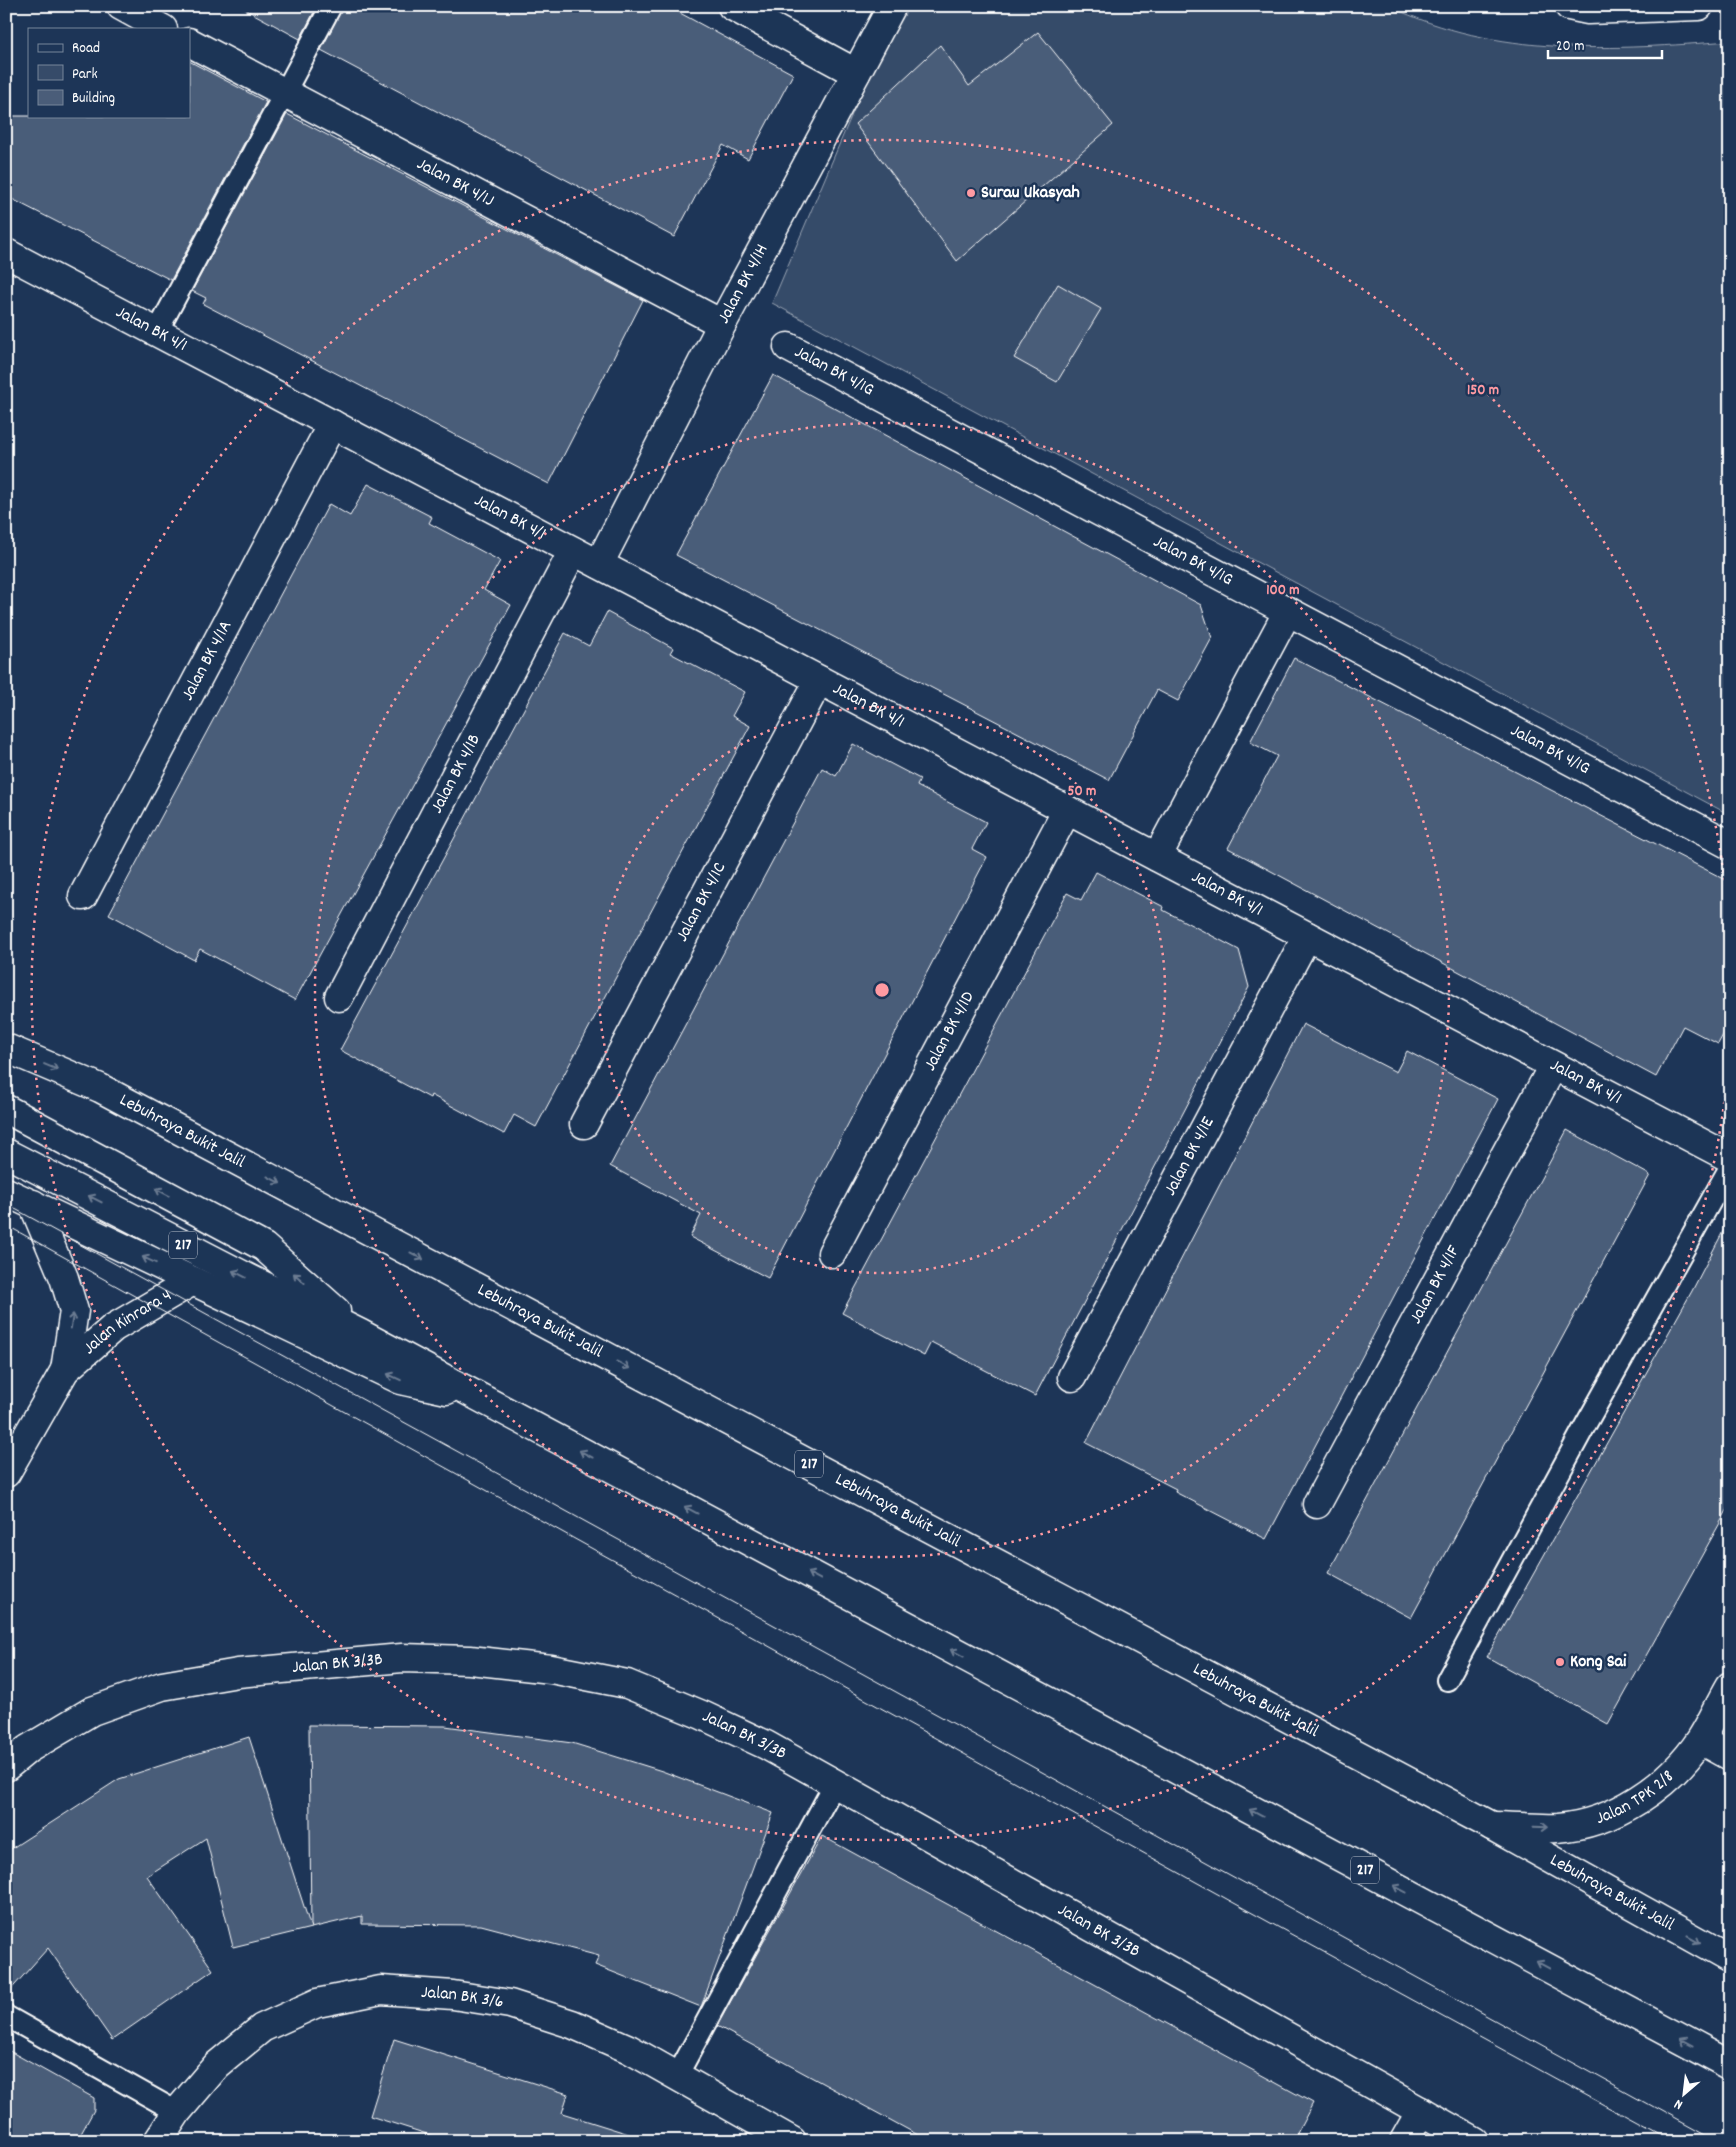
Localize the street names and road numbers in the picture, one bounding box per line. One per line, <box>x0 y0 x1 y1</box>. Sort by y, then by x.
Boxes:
street label: Jalan BK 4/1J <box>412 152 498 214</box>
street label: Jalan BK 4/1H <box>712 240 775 328</box>
street label: Jalan BK 4/1 <box>111 300 191 358</box>
street label: Jalan BK 4/1G <box>790 340 878 403</box>
street label: Jalan BK 4/1 <box>470 488 550 547</box>
street label: Jalan BK 4/1G <box>1149 530 1237 592</box>
street label: Jalan BK 4/1A <box>176 616 239 705</box>
street label: Jalan BK 4/1 <box>828 677 909 735</box>
street label: Jalan BK 4/1G <box>1506 719 1594 781</box>
street label: Jalan BK 4/1B <box>425 730 487 818</box>
street label: Jalan BK 4/1C <box>670 858 733 946</box>
street label: Jalan BK 4/1 <box>1187 865 1267 923</box>
street label: Jalan BK 4/1D <box>918 987 981 1076</box>
street label: Jalan BK 4/1 <box>1545 1053 1626 1111</box>
street label: Lebuhraya Bukit Jalil <box>115 1088 250 1175</box>
street label: Jalan BK 4/1E <box>1158 1113 1221 1200</box>
road number: 217 <box>169 1232 197 1258</box>
street label: Jalan BK 4/1F <box>1404 1241 1466 1329</box>
street label: Lebuhraya Bukit Jalil <box>473 1278 608 1365</box>
street label: Jalan Kinrara 4 <box>78 1284 177 1361</box>
road number: 217 <box>795 1450 823 1478</box>
street label: Lebuhraya Bukit Jalil <box>830 1467 965 1555</box>
street label: Jalan BK 3/3B <box>291 1647 384 1681</box>
street label: Lebuhraya Bukit Jalil <box>1188 1657 1323 1744</box>
street label: Jalan BK 3/3B <box>698 1704 791 1766</box>
street label: Jalan TPK 2/8 <box>1593 1765 1680 1832</box>
street label: Lebuhraya Bukit Jalil <box>1545 1848 1679 1938</box>
road number: 217 <box>1351 1856 1379 1884</box>
street label: Jalan BK 3/3B <box>1053 1898 1144 1964</box>
street label: Jalan BK 3/6 <box>420 1980 505 2015</box>

